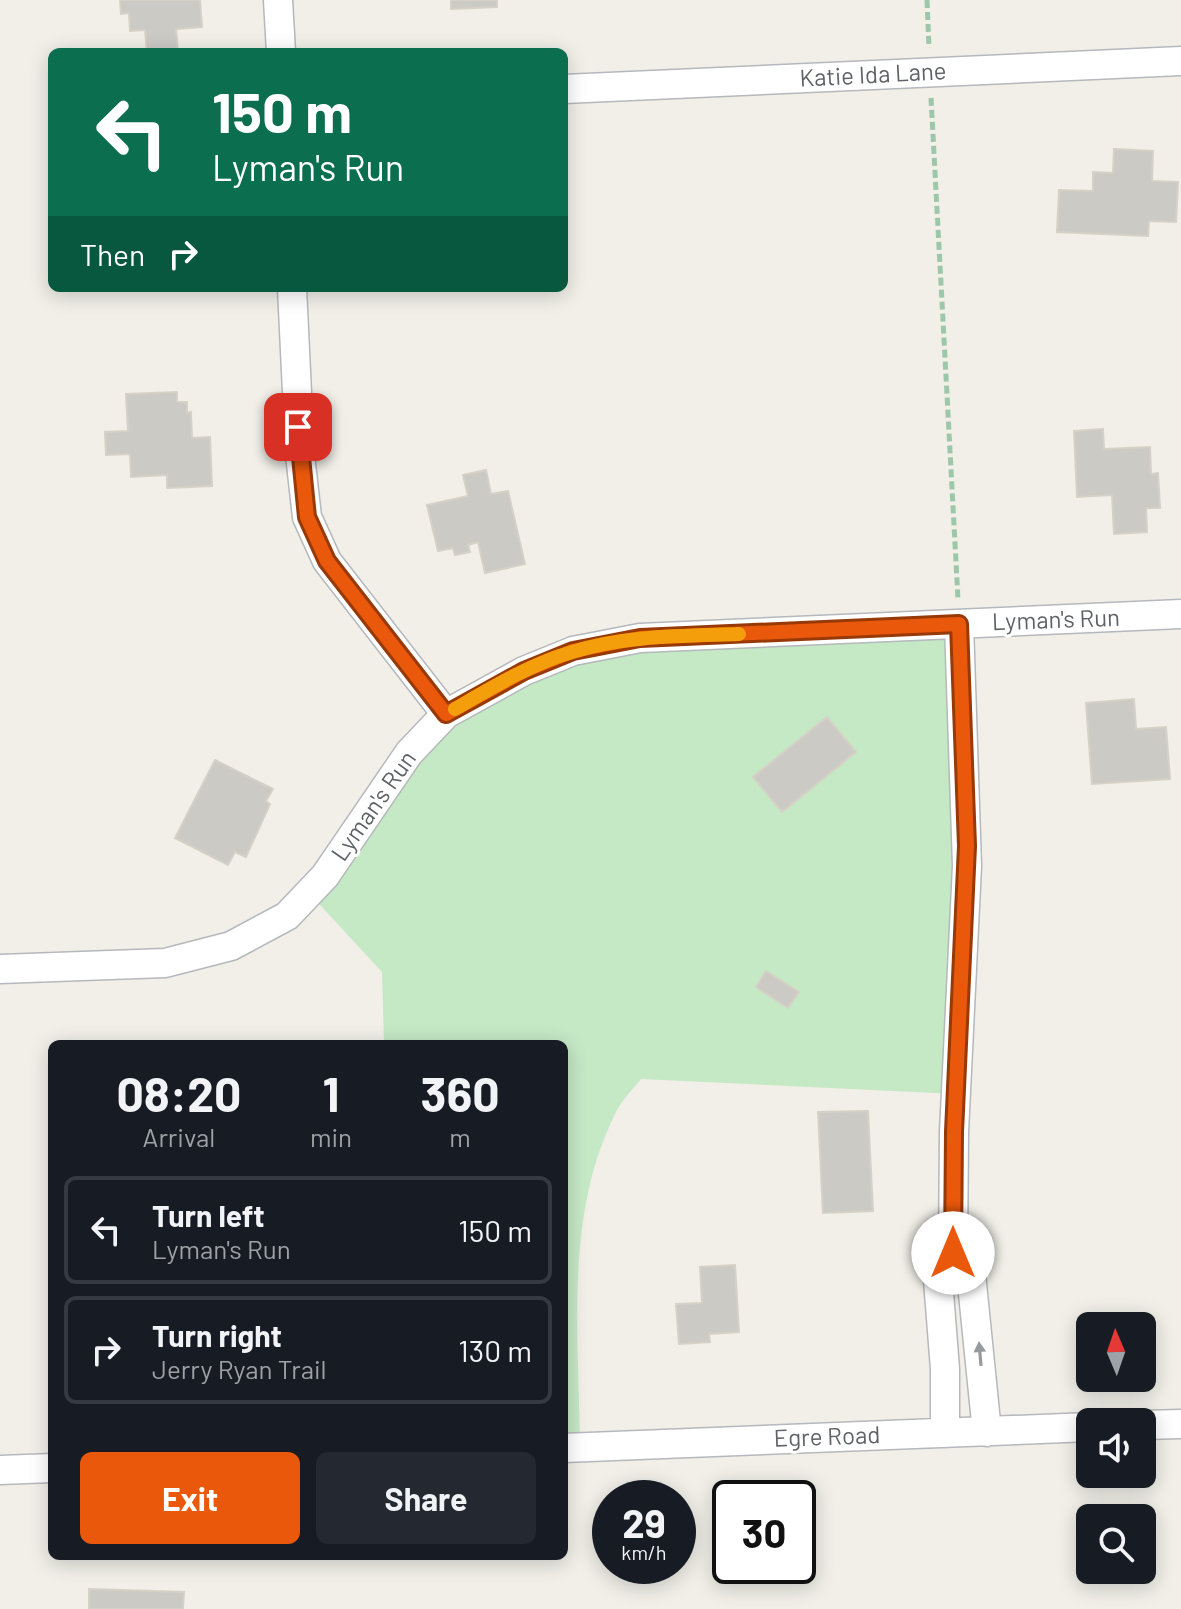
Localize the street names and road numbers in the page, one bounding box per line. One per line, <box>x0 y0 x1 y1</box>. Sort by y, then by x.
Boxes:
street label: Katie Ida Lane <box>799 55 947 92</box>
street label: Lyman's Run <box>991 602 1120 635</box>
street label: Lyman's Run <box>324 744 421 866</box>
street label: Egre Road <box>773 1419 881 1452</box>

